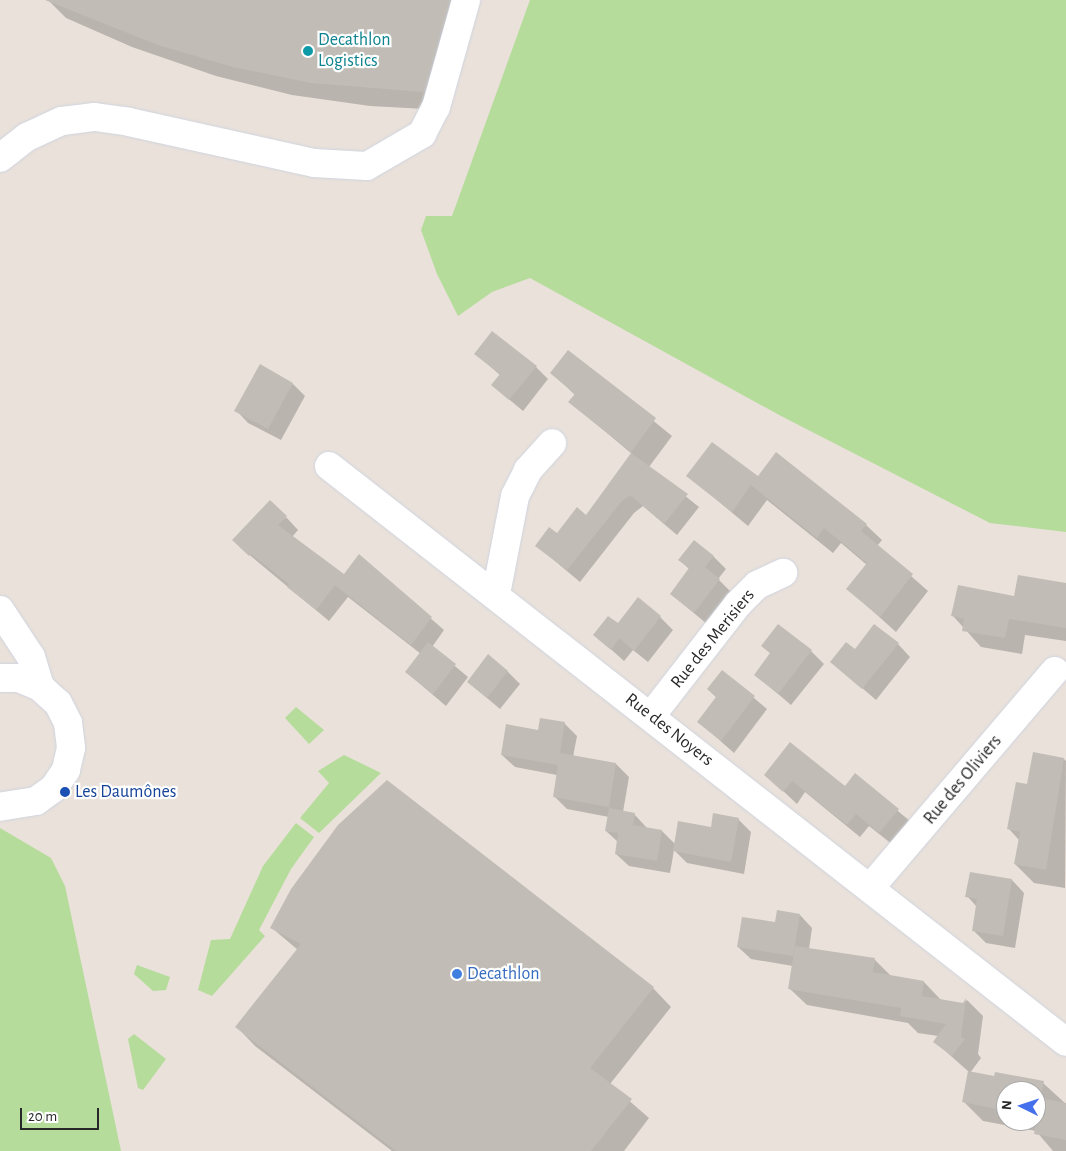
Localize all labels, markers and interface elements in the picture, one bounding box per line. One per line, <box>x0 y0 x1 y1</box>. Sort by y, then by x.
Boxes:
place label: Decathlon Logistics <box>318 30 390 72</box>
marker: Decathlon Logistics <box>302 45 314 57</box>
street label: Rue des Merisiers <box>666 585 760 693</box>
street label: Rue des Noyers <box>621 689 717 771</box>
street label: Rue des Oliviers <box>919 731 1007 829</box>
place label: Les Daumônes <box>75 781 176 803</box>
marker: Les Daumônes <box>59 786 71 798</box>
place label: Decathlon <box>467 963 539 985</box>
marker: Decathlon <box>451 968 463 980</box>
north arrow <box>996 1081 1046 1131</box>
scale bar <box>22 1098 101 1130</box>
text: N <box>1000 1100 1014 1110</box>
text: 20 m <box>28 1109 57 1124</box>

